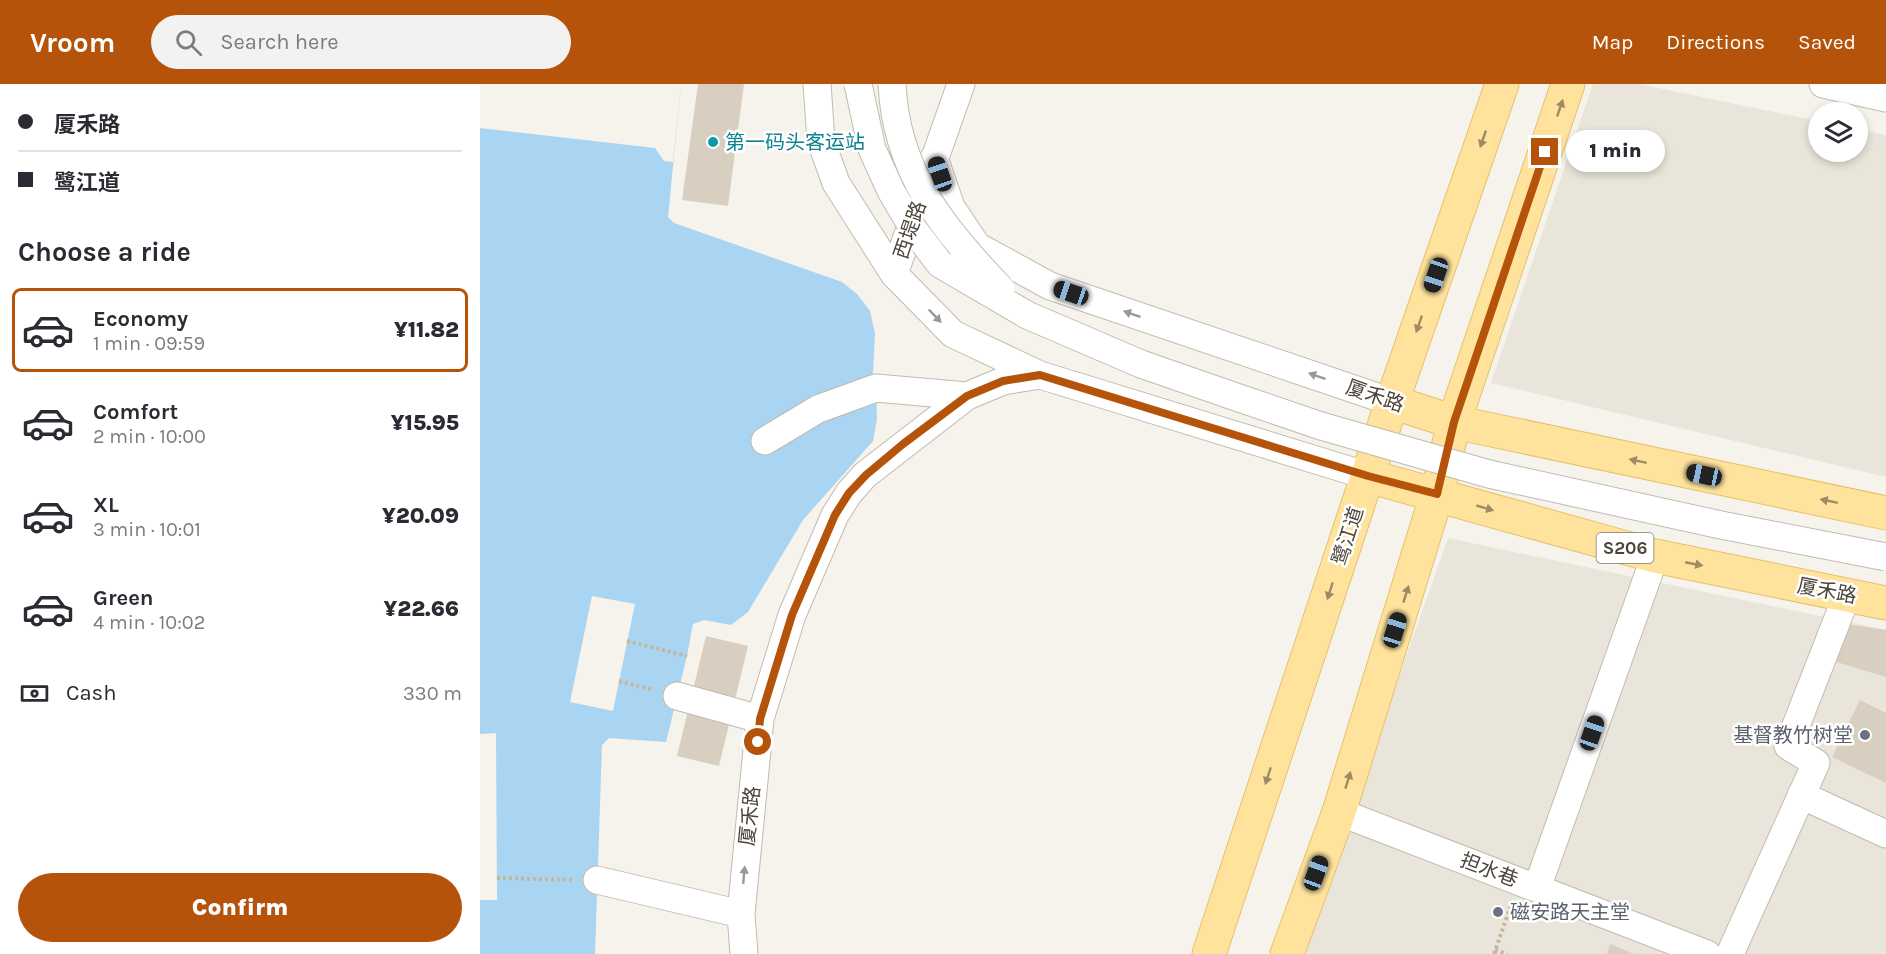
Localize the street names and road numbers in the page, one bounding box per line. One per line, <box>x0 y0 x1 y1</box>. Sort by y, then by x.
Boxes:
street label: 西堤路 <box>889 198 931 262</box>
street label: 厦禾路 <box>1343 375 1407 417</box>
street label: 鹭江道 <box>1328 504 1368 568</box>
road number: S206 <box>1596 533 1654 563</box>
street label: 厦禾路 <box>1795 574 1859 608</box>
street label: 厦禾路 <box>735 785 765 847</box>
street label: 担水巷 <box>1457 849 1521 891</box>

